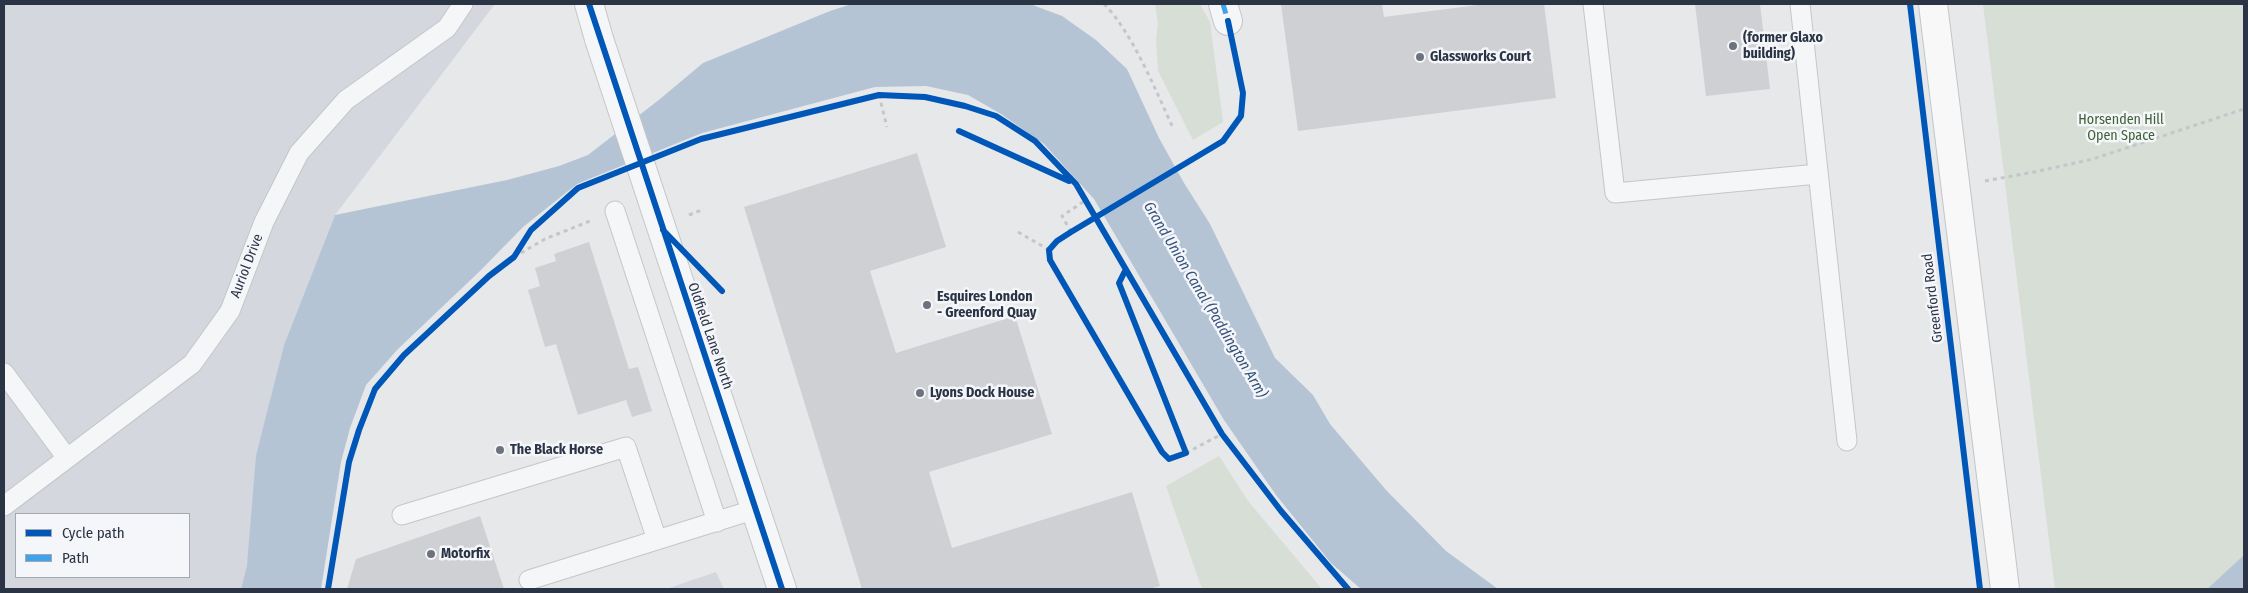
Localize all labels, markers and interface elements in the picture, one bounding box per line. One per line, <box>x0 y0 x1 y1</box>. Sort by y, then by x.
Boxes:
place label: (former Glaxo building) <box>1743 30 1823 62</box>
marker: (former Glaxo building) <box>1727 40 1739 52</box>
place label: Glassworks Court <box>1430 49 1531 65</box>
marker: Glassworks Court <box>1414 51 1426 63</box>
park label: Horsenden Hill Open Space <box>2078 112 2164 144</box>
water label: Grand Union Canal (Paddington Arm) <box>1139 199 1271 401</box>
street label: Auriol Drive <box>227 232 267 300</box>
street label: Greenford Road <box>1919 253 1947 343</box>
street label: Oldfield Lane North <box>684 280 736 392</box>
place label: Esquires London - Greenford Quay <box>937 289 1036 322</box>
marker: Esquires London - Greenford Quay <box>921 299 933 311</box>
place label: Lyons Dock House <box>930 385 1034 401</box>
marker: Lyons Dock House <box>914 387 926 399</box>
place label: The Black Horse <box>510 442 603 458</box>
marker: The Black Horse <box>494 444 506 456</box>
legend <box>15 513 190 578</box>
text: Cycle path <box>62 524 125 542</box>
place label: Motorfix <box>441 546 490 562</box>
marker: Motorfix <box>425 548 437 560</box>
text: Path <box>62 549 89 567</box>

